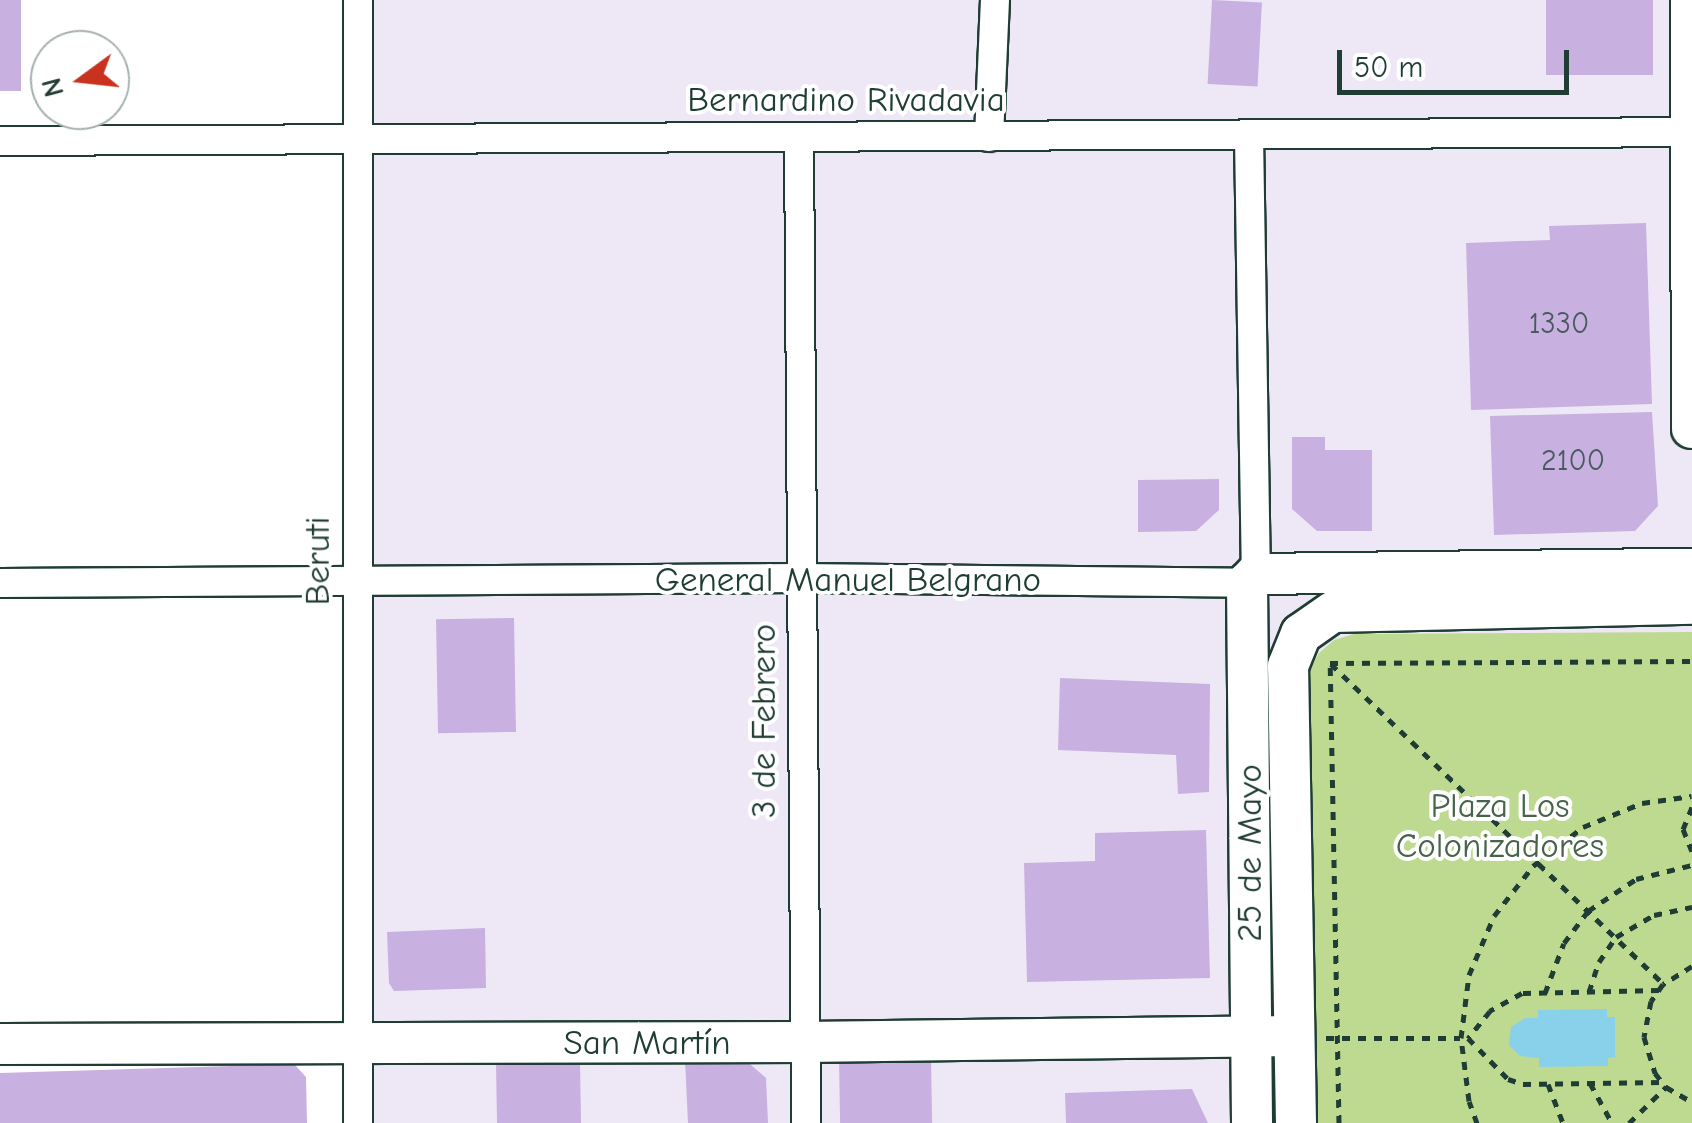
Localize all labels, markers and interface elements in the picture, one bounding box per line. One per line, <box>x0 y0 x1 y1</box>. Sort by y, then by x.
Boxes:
north arrow <box>30 30 130 130</box>
scale bar <box>1342 30 1574 92</box>
text: 50 m <box>1354 50 1423 85</box>
text: N <box>35 74 71 100</box>
street label: Bernardino Rivadavia <box>687 79 1005 121</box>
house number: 1330 <box>1529 306 1589 342</box>
house number: 2100 <box>1541 443 1605 479</box>
street label: Beruti <box>297 517 339 605</box>
street label: General Manuel Belgrano <box>655 559 1041 601</box>
street label: 3 de Febrero <box>743 624 785 818</box>
street label: 25 de Mayo <box>1229 764 1271 942</box>
park label: Plaza Los Colonizadores <box>1396 785 1604 867</box>
street label: San Martín <box>563 1022 731 1064</box>

